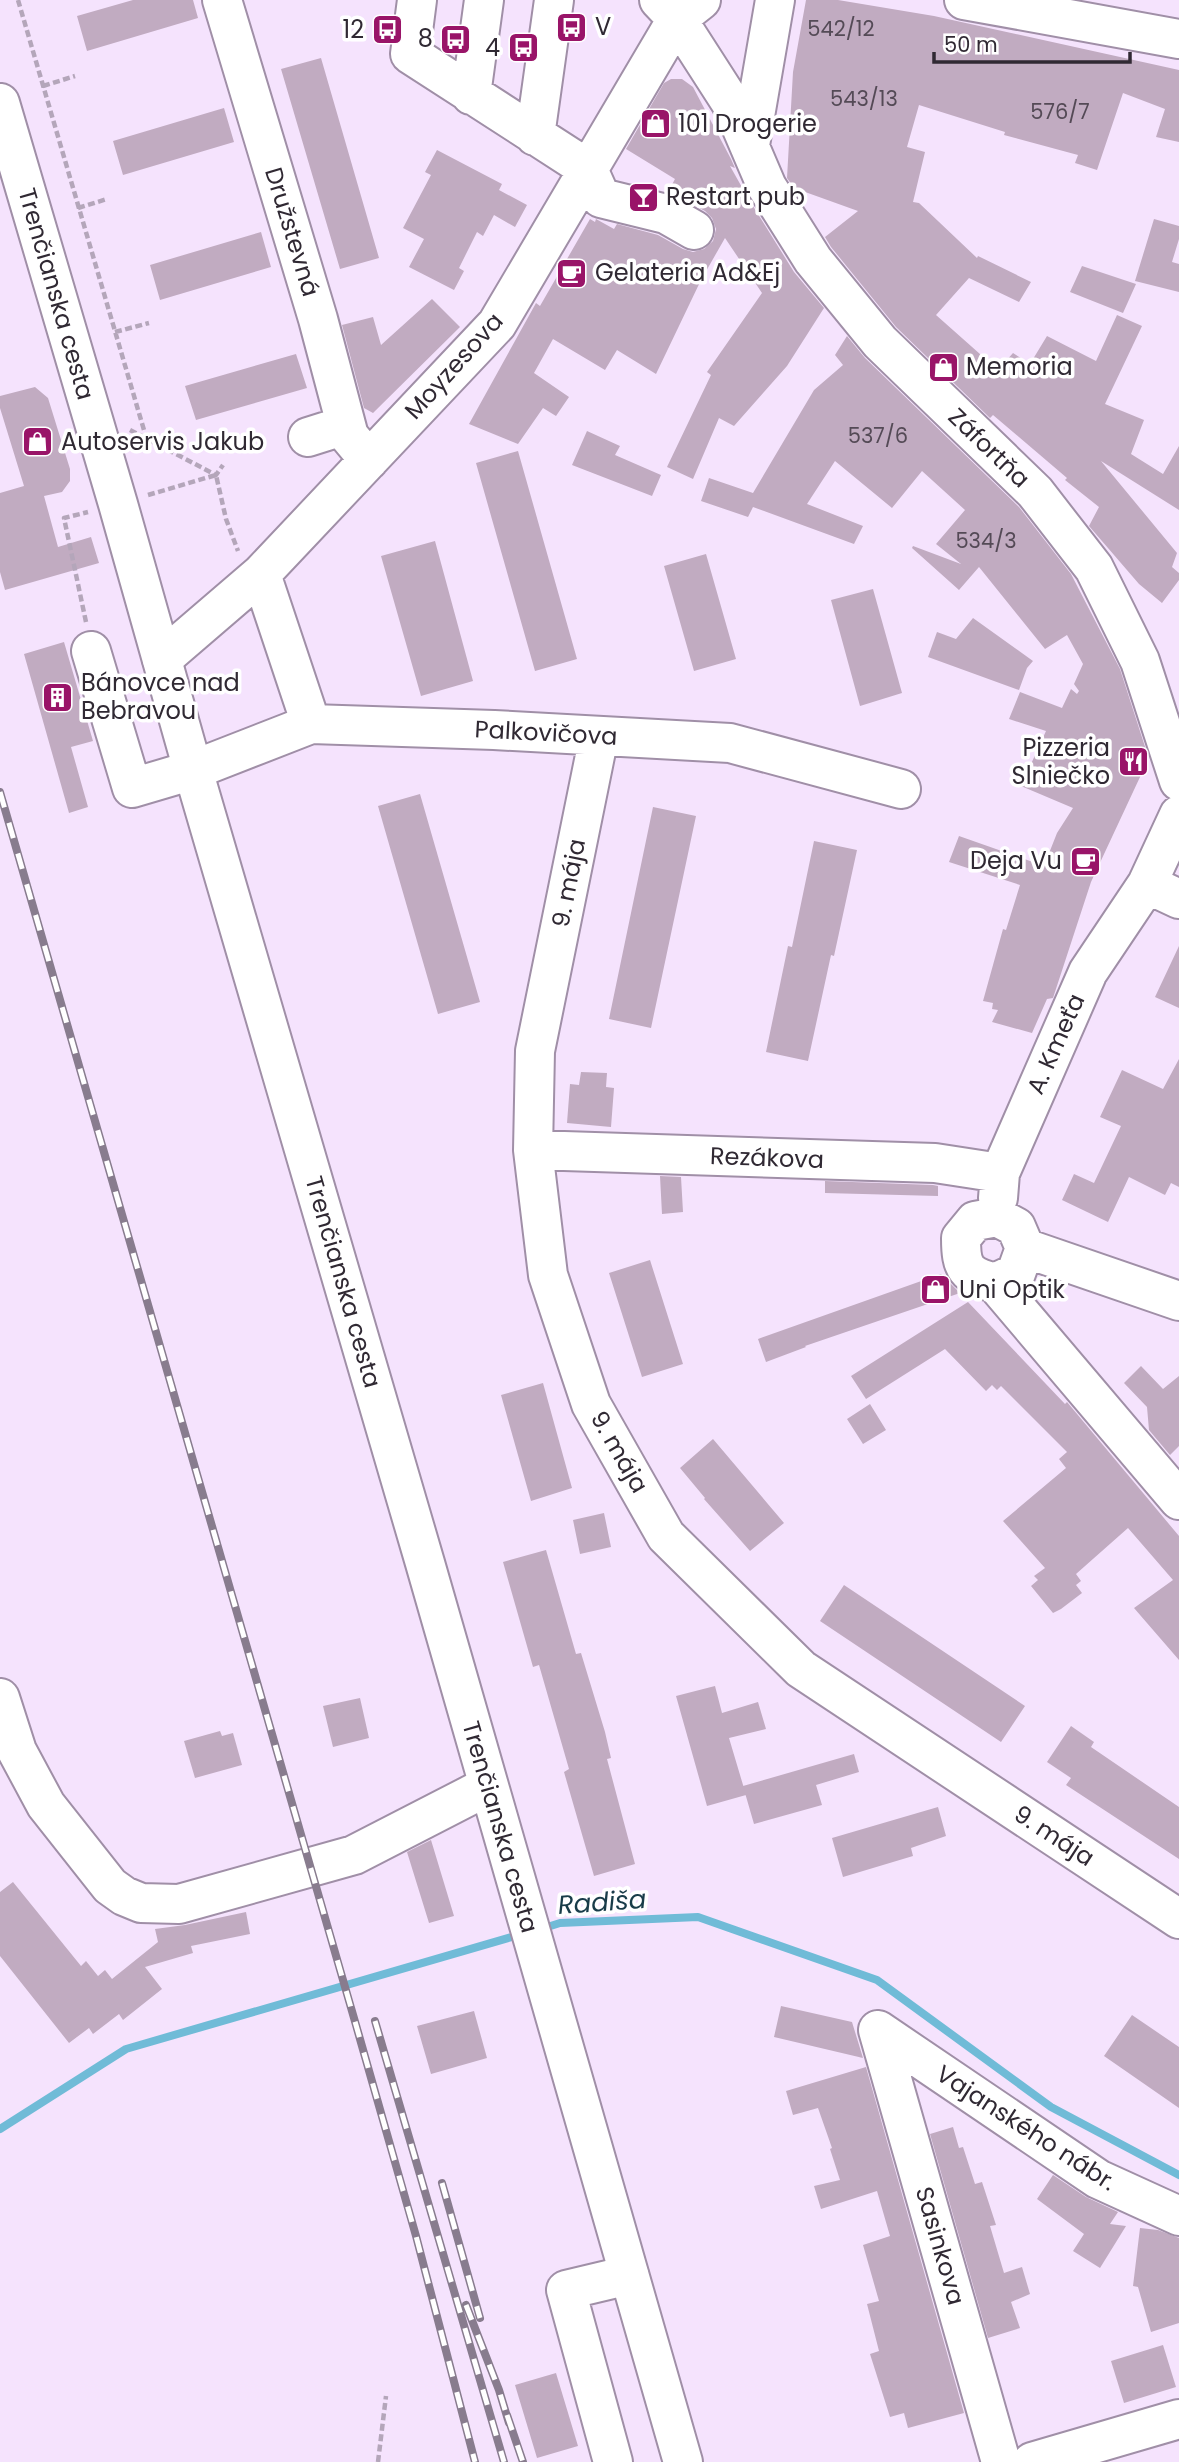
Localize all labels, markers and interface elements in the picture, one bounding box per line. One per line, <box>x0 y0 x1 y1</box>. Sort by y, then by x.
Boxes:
bus stop icon: V <box>555 10 589 44</box>
place label: V <box>595 10 611 43</box>
place label: 12 <box>343 13 364 46</box>
bus stop icon: 12 <box>370 13 404 47</box>
house number: 542/12 <box>807 14 875 43</box>
scale bar <box>934 21 1130 65</box>
place label: 8 <box>418 22 433 55</box>
bus stop icon: 8 <box>439 22 473 56</box>
text: 50 m <box>944 30 998 59</box>
place label: 4 <box>485 31 500 64</box>
bus stop icon: 4 <box>506 31 540 65</box>
house number: 543/13 <box>830 84 898 113</box>
house number: 576/7 <box>1030 97 1090 126</box>
shop icon: 101 Drogerie <box>638 107 672 141</box>
place label: 101 Drogerie <box>678 107 817 140</box>
street label: Družstevná <box>257 163 328 300</box>
bar icon: Restart pub <box>626 180 660 214</box>
place label: Restart pub <box>666 180 805 213</box>
street label: Trenčianska cesta <box>10 184 102 404</box>
cafe icon: Gelateria Ad&Ej <box>555 256 589 290</box>
place label: Gelateria Ad&Ej <box>595 256 780 289</box>
street label: Moyzesova <box>397 305 510 426</box>
shop icon: Memoria <box>926 350 960 384</box>
place label: Memoria <box>966 350 1073 383</box>
street label: Záfortňa <box>941 400 1037 495</box>
house number: 537/6 <box>848 421 908 450</box>
shop icon: Autoservis Jakub <box>21 425 55 459</box>
place label: Autoservis Jakub <box>61 425 264 458</box>
house number: 534/3 <box>955 526 1017 555</box>
place label: Bánovce nad Bebravou <box>81 666 240 727</box>
building icon: Bánovce nad Bebravou <box>41 680 75 714</box>
street label: Palkovičova <box>474 712 618 753</box>
place label: Pizzeria Slniečko <box>1012 731 1110 792</box>
restaurant icon: Pizzeria Slniečko <box>1116 745 1150 779</box>
street label: 9. mája <box>544 836 593 930</box>
place label: Deja Vu <box>970 844 1062 877</box>
cafe icon: Deja Vu <box>1068 844 1102 878</box>
street label: A. Kmeťa <box>1019 988 1092 1099</box>
street label: Rezákova <box>709 1139 825 1176</box>
street label: Trenčianska cesta <box>297 1172 389 1392</box>
shop icon: Uni Optik <box>919 1273 953 1307</box>
place label: Uni Optik <box>959 1273 1066 1306</box>
street label: 9. mája <box>583 1405 656 1499</box>
street label: Trenčianska cesta <box>454 1717 546 1937</box>
street label: 9. mája <box>1008 1797 1101 1874</box>
water label: Radiša <box>557 1881 647 1923</box>
street label: Vajanského nábr. <box>930 2057 1123 2198</box>
street label: Sasinkova <box>908 2183 973 2309</box>

